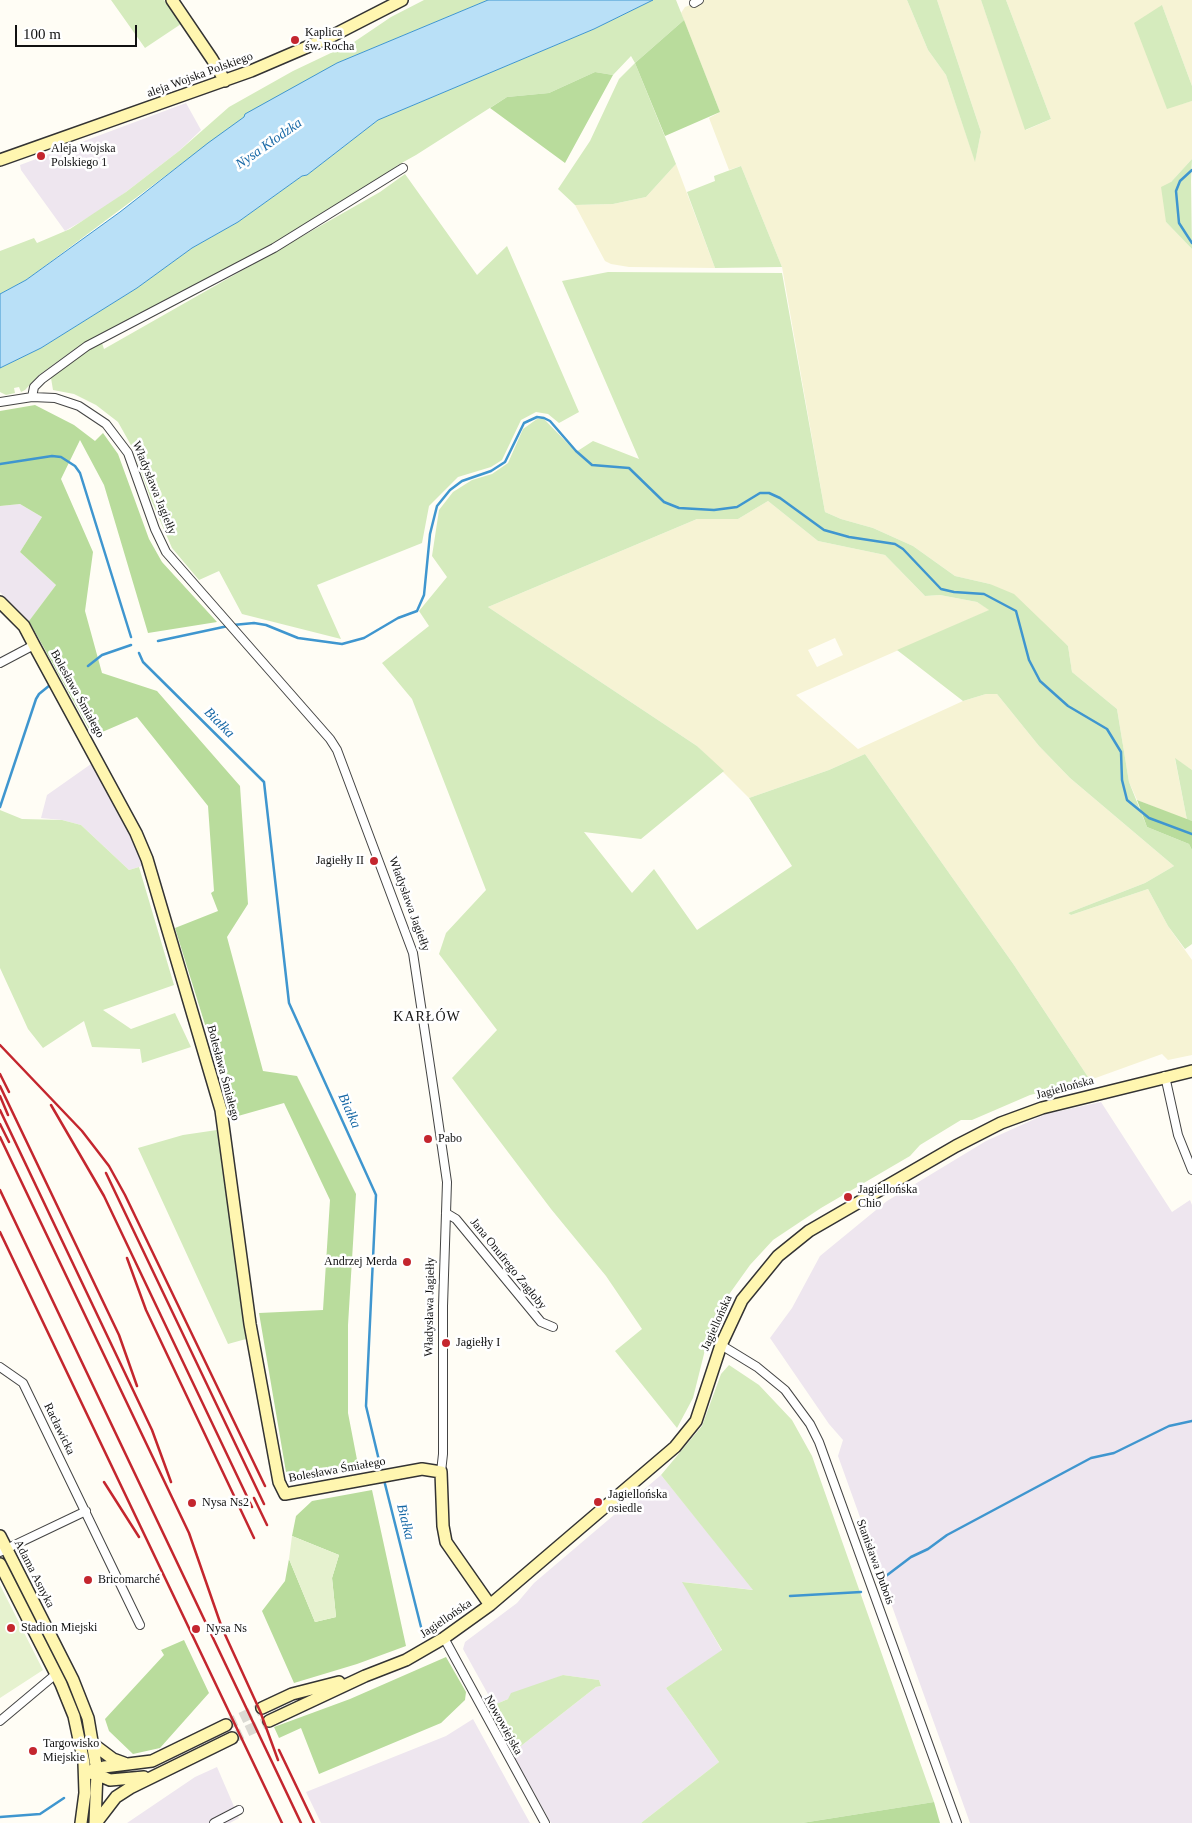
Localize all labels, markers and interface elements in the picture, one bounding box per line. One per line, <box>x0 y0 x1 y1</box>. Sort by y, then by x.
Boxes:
scale bar <box>18 15 140 47</box>
text: 100 m <box>23 26 61 42</box>
place label: Kaplica św. Rocha <box>305 26 354 54</box>
marker: Kaplica św. Rocha <box>289 34 301 46</box>
street label: aleja Wojska Polskiego <box>145 49 255 101</box>
water label: Nysa Kłodzka <box>232 115 306 173</box>
place label: Aleja Wojska Polskiego 1 <box>51 142 116 170</box>
marker: Aleja Wojska Polskiego 1 <box>35 150 47 162</box>
street label: Władysława Jagiełły <box>129 439 179 537</box>
street label: Bolesława Śmiałego <box>47 648 107 740</box>
water label: Białka <box>200 704 238 742</box>
place label: Jagiełły II <box>316 854 364 868</box>
marker: Jagiełły II <box>368 855 380 867</box>
street label: Władysława Jagiełły <box>385 855 433 953</box>
district label: KARŁÓW <box>393 1009 461 1025</box>
street label: Bolesława Śmiałego <box>203 1024 243 1122</box>
street label: Jagiellońska <box>1034 1073 1096 1103</box>
water label: Białka <box>334 1091 364 1131</box>
place label: Pabo <box>438 1132 462 1146</box>
marker: Pabo <box>422 1133 434 1145</box>
place label: Jagiellońska Chio <box>858 1183 917 1211</box>
marker: Jagiellońska Chio <box>842 1191 854 1203</box>
street label: Jana Onufrego Zagłoby <box>467 1215 549 1313</box>
place label: Andrzej Merda <box>324 1255 397 1269</box>
marker: Andrzej Merda <box>401 1256 413 1268</box>
street label: Władysława Jagiełły <box>422 1257 438 1357</box>
street label: Jagiellońska <box>698 1293 736 1353</box>
place label: Jagiełły I <box>456 1336 500 1350</box>
marker: Jagiełły I <box>440 1337 452 1349</box>
street label: Racławicka <box>40 1401 78 1457</box>
street label: Bolesława Śmiałego <box>287 1454 387 1486</box>
place label: Jagiellońska osiedle <box>608 1488 667 1516</box>
place label: Nysa Ns2 <box>202 1496 249 1510</box>
marker: Jagiellońska osiedle <box>592 1496 604 1508</box>
marker: Nysa Ns2 <box>186 1497 198 1509</box>
water label: Białka <box>392 1502 418 1542</box>
street label: Stanisława Dubois <box>853 1517 897 1607</box>
street label: Adama Asnyka <box>11 1538 57 1610</box>
place label: Bricomarché <box>98 1573 160 1587</box>
marker: Bricomarché <box>82 1574 94 1586</box>
street label: Jagiellońska <box>417 1596 475 1642</box>
place label: Stadion Miejski <box>21 1621 97 1635</box>
marker: Stadion Miejski <box>5 1622 17 1634</box>
place label: Nysa Ns <box>206 1622 247 1636</box>
marker: Nysa Ns <box>190 1623 202 1635</box>
street label: Nowowiejska <box>481 1693 525 1757</box>
place label: Targowisko Miejskie <box>43 1737 99 1765</box>
marker: Targowisko Miejskie <box>27 1745 39 1757</box>

